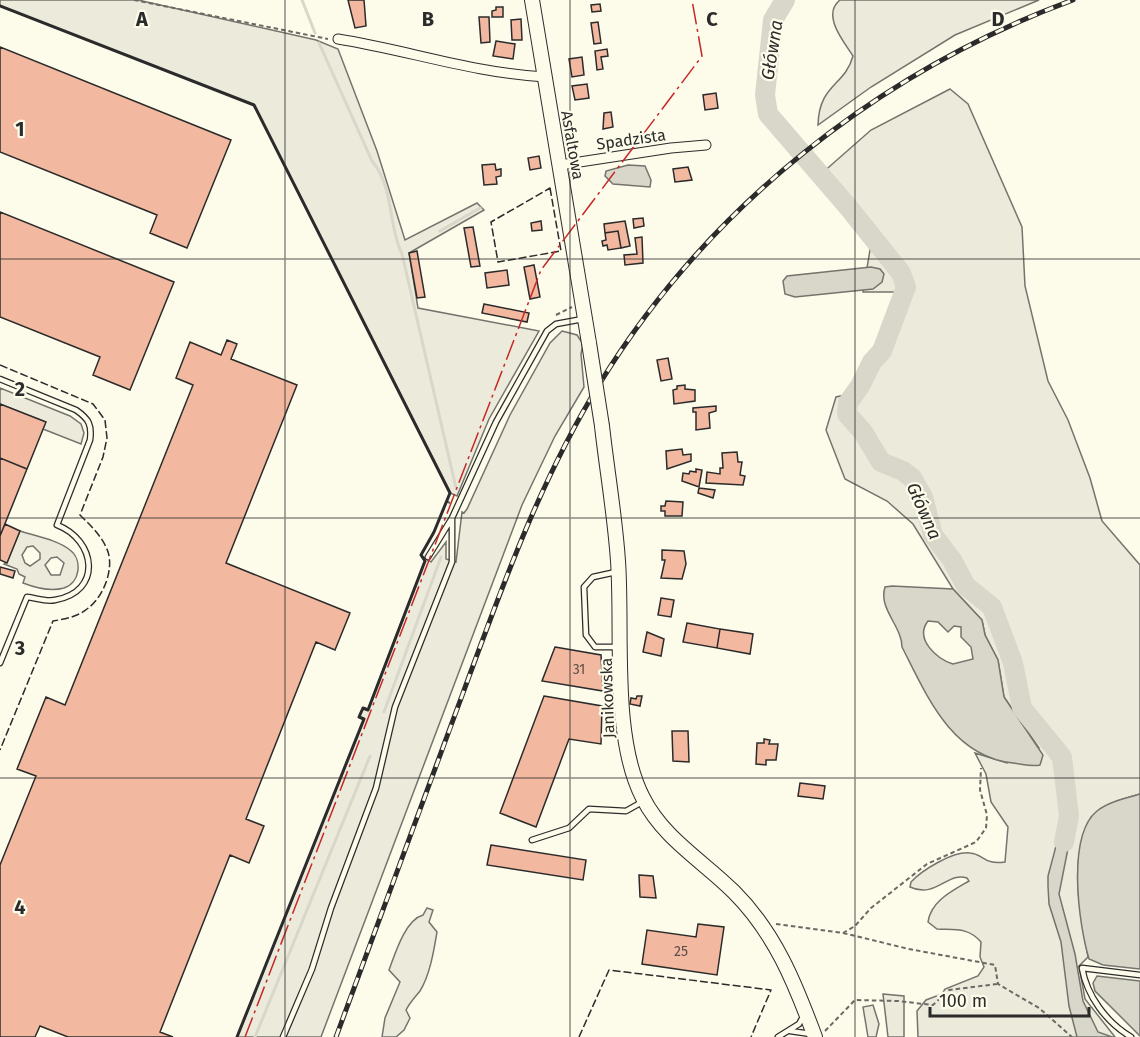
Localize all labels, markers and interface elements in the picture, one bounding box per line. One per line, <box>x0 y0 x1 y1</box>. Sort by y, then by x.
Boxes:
text: A <box>135 7 149 31</box>
text: B <box>422 7 434 31</box>
text: C <box>706 7 718 31</box>
text: D <box>991 7 1005 31</box>
water label: Główna <box>756 19 788 81</box>
street label: Asfaltowa <box>557 109 588 181</box>
text: 1 <box>15 117 25 141</box>
street label: Spadzista <box>595 125 667 154</box>
text: 2 <box>15 377 25 401</box>
water label: Główna <box>902 479 946 543</box>
text: 3 <box>14 636 25 660</box>
street label: Janikowska <box>597 657 618 739</box>
house number: 31 <box>573 661 585 678</box>
text: 4 <box>14 895 26 919</box>
house number: 25 <box>674 943 688 960</box>
scale bar <box>930 980 1089 1018</box>
text: 100 m <box>939 990 987 1012</box>

